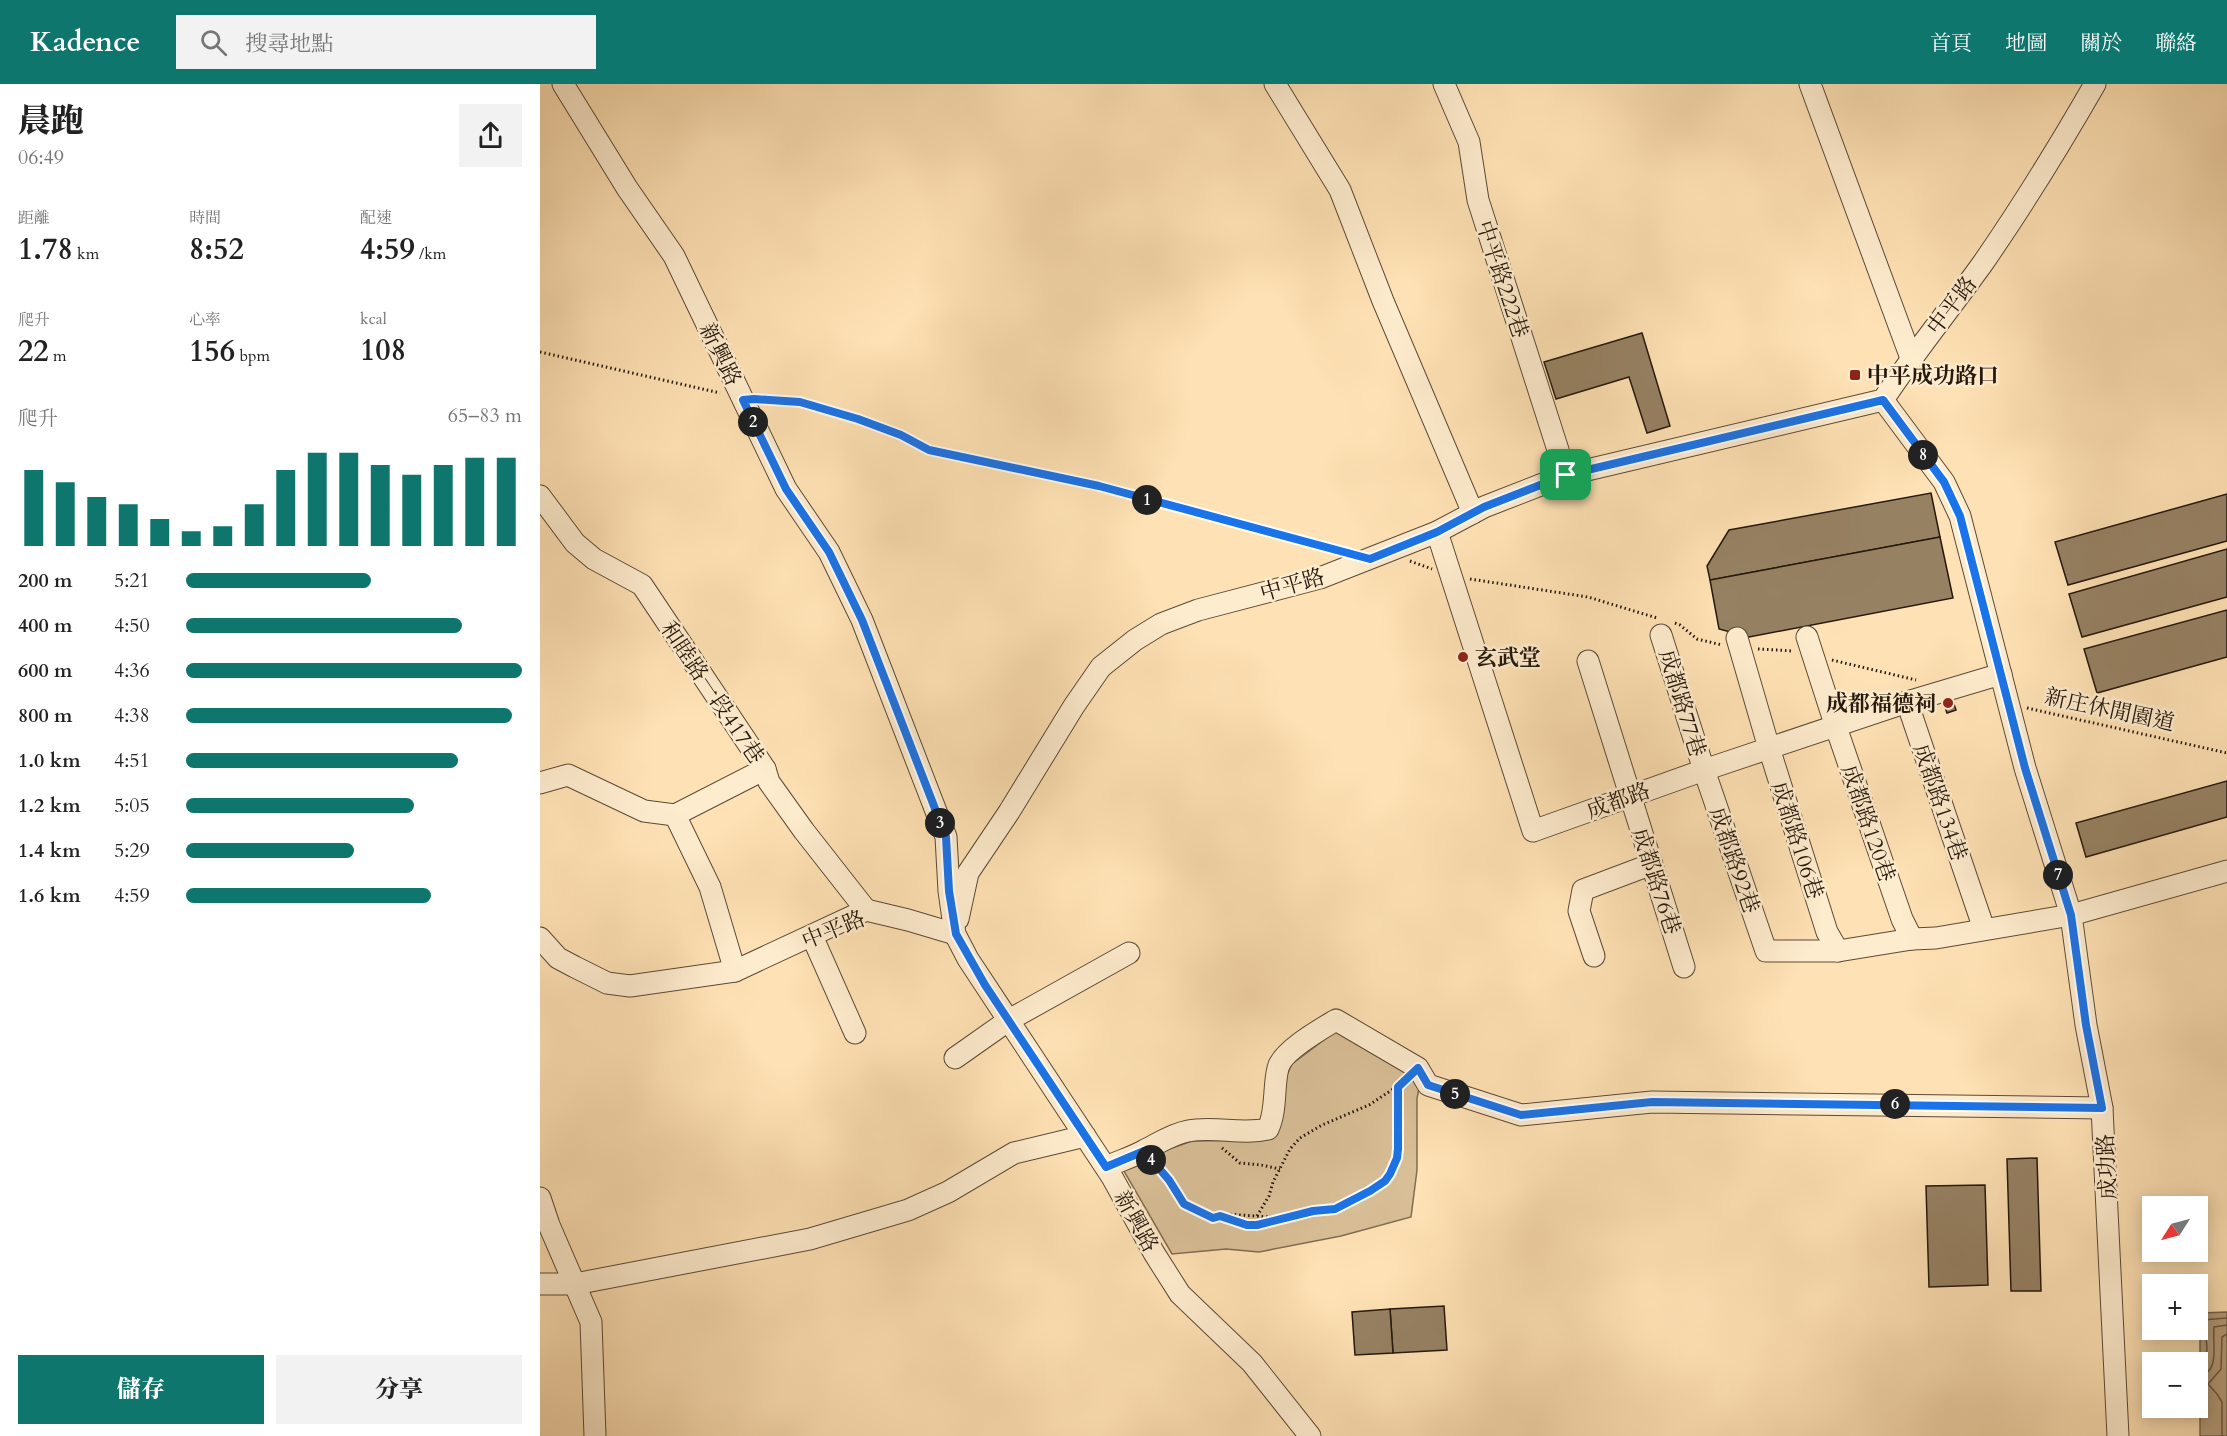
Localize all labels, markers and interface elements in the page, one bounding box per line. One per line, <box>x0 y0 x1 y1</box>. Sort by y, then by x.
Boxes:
search box <box>176 15 596 69</box>
text: Kadence <box>30 23 140 61</box>
icon: search <box>197 26 230 59</box>
text: 搜尋地點 <box>245 29 333 59</box>
text: 首頁 <box>1930 29 1972 58</box>
text: 地圖 <box>2005 29 2047 58</box>
text: 關於 <box>2080 29 2122 58</box>
text: 聯絡 <box>2155 29 2197 58</box>
text: 晨跑 <box>18 99 84 144</box>
button: share <box>459 104 522 167</box>
text: 06:49 <box>18 144 64 171</box>
text: 距離 <box>18 207 50 229</box>
text: 時間 <box>189 207 221 229</box>
text: 配速 <box>360 207 392 229</box>
street label: 中平路222巷 <box>1469 217 1535 342</box>
text: 1.78 <box>18 229 73 270</box>
text: 8:52 <box>189 229 244 270</box>
text: 4:59 <box>360 229 415 270</box>
text: km <box>73 243 99 265</box>
text: /km <box>415 243 446 265</box>
street label: 中平路 <box>1920 270 1984 341</box>
text: kcal <box>360 308 387 330</box>
text: 爬升 <box>18 309 50 331</box>
text: 心率 <box>189 309 221 331</box>
street label: 新興路 <box>692 318 748 391</box>
text: 108 <box>360 330 406 371</box>
text: 22 <box>18 331 49 372</box>
text: 156 <box>189 331 235 372</box>
text: m <box>49 345 67 367</box>
text: bpm <box>235 345 270 367</box>
place label: 中平成功路口 <box>1867 361 1999 391</box>
marker: 中平成功路口 <box>1848 368 1862 382</box>
text: 65–83 m <box>448 402 522 429</box>
text: 爬升 <box>18 405 58 432</box>
pin: 2 <box>738 407 768 437</box>
text: 2 <box>749 411 757 433</box>
pin: 8 <box>1908 440 1938 470</box>
text: 8 <box>1919 444 1927 466</box>
pin <box>1540 449 1591 500</box>
icon: arrive <box>1549 458 1582 491</box>
pin: 1 <box>1132 485 1162 515</box>
text: 1 <box>1143 489 1151 511</box>
street label: 中平路 <box>1256 561 1328 608</box>
text: 200 m <box>18 567 73 594</box>
text: 5:21 <box>114 567 150 594</box>
text: 400 m <box>18 612 73 639</box>
text: 4:50 <box>114 612 150 639</box>
street label: 和睦路一段417巷 <box>653 615 771 770</box>
place label: 玄武堂 <box>1475 643 1541 673</box>
street label: 成都路77巷 <box>1652 646 1713 761</box>
marker: 玄武堂 <box>1456 650 1470 664</box>
text: 600 m <box>18 657 73 684</box>
text: 4:36 <box>114 657 150 684</box>
street label: 新庄休閒園道 <box>2042 682 2177 738</box>
place label: 成都福德祠 <box>1826 689 1936 719</box>
marker: 成都福德祠 <box>1941 696 1955 710</box>
text: 800 m <box>18 702 73 729</box>
text: 4:38 <box>114 702 150 729</box>
street label: 成都路134巷 <box>1906 740 1974 865</box>
text: 1.0 km <box>18 747 81 774</box>
text: 4:51 <box>114 747 150 774</box>
street label: 成都路120巷 <box>1834 761 1902 886</box>
street label: 成都路 <box>1582 776 1654 826</box>
street label: 成都路106巷 <box>1764 778 1830 903</box>
text: 1.2 km <box>18 792 81 819</box>
text: 5:05 <box>114 792 150 819</box>
street label: 成都路92巷 <box>1702 803 1766 917</box>
pin: 3 <box>925 808 955 838</box>
text: 3 <box>936 812 944 834</box>
street label: 成都路76巷 <box>1625 824 1687 939</box>
text: 1.4 km <box>18 837 81 864</box>
text: 5:29 <box>114 837 150 864</box>
pin: 7 <box>2043 860 2073 890</box>
text: 7 <box>2054 864 2062 886</box>
text: 1.6 km <box>18 882 81 909</box>
text: 4:59 <box>114 882 150 909</box>
street label: 中平路 <box>797 904 870 956</box>
pin: 5 <box>1440 1079 1470 1109</box>
text: 5 <box>1451 1083 1459 1105</box>
pin: 6 <box>1880 1089 1910 1119</box>
text: 6 <box>1891 1093 1899 1115</box>
street label: 成功路 <box>2090 1133 2124 1201</box>
pin: 4 <box>1136 1145 1166 1175</box>
text: 4 <box>1147 1149 1155 1171</box>
street label: 新興路 <box>1107 1185 1165 1258</box>
north arrow <box>2142 1196 2208 1262</box>
map controls <box>2142 1196 2208 1418</box>
button: + <box>2142 1274 2208 1340</box>
button: − <box>2142 1352 2208 1418</box>
button: 儲存 <box>18 1355 264 1424</box>
button: 分享 <box>276 1355 522 1424</box>

